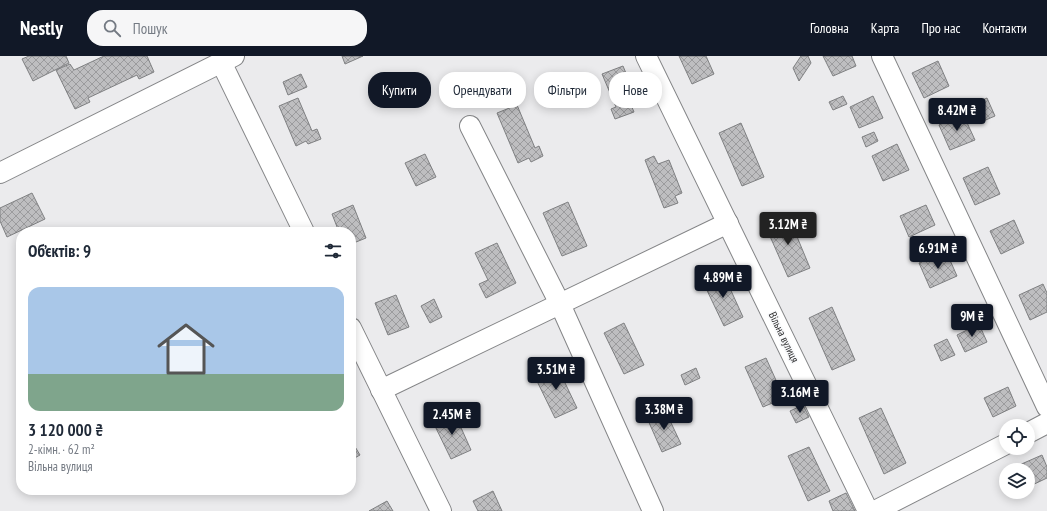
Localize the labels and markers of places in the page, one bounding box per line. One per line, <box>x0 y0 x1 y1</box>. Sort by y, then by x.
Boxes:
pin: 8.42M ₴ <box>920 98 994 132</box>
pin: 3.12M ₴ <box>751 212 825 246</box>
pin: 6.91M ₴ <box>901 236 975 270</box>
pin: 4.89M ₴ <box>686 265 760 299</box>
pin: 9M ₴ <box>948 304 996 338</box>
pin: 3.51M ₴ <box>519 357 593 391</box>
pin: 3.16M ₴ <box>763 380 837 414</box>
pin: 3.38M ₴ <box>627 397 701 431</box>
pin: 2.45M ₴ <box>415 402 489 436</box>

